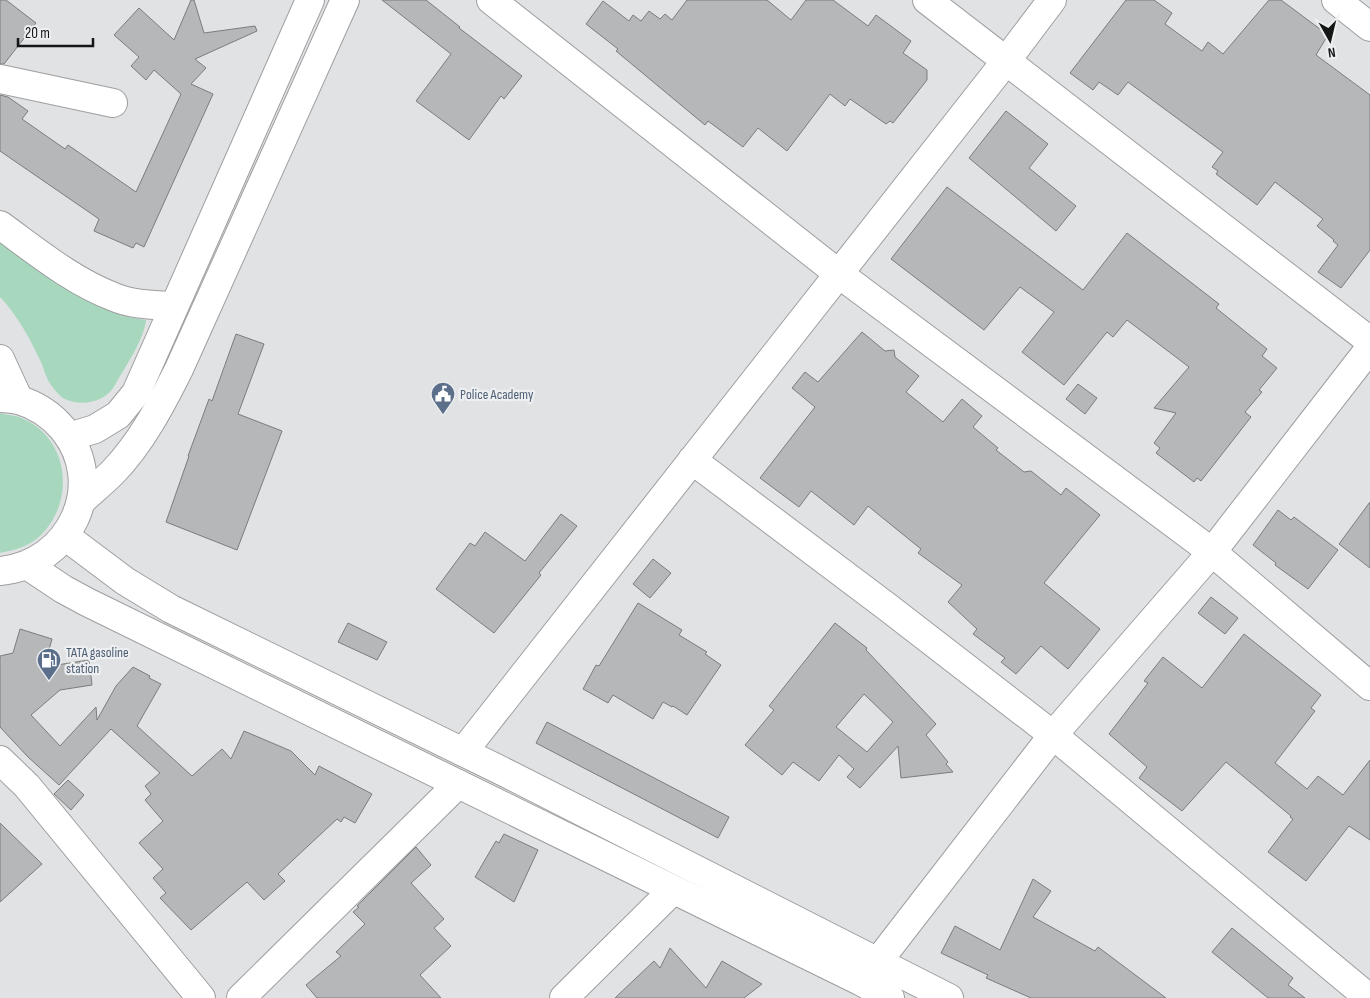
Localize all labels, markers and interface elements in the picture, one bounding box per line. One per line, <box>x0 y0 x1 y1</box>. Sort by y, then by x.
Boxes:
scale bar <box>18 15 92 47</box>
north arrow <box>1305 15 1355 65</box>
text: 20 m <box>25 24 50 43</box>
text: N <box>1327 43 1337 61</box>
public building icon: Police Academy <box>430 381 456 415</box>
place label: Police Academy <box>460 386 534 403</box>
place label: TATA gasoline station <box>66 644 129 677</box>
fuel station icon: TATA gasoline station <box>36 647 62 681</box>

